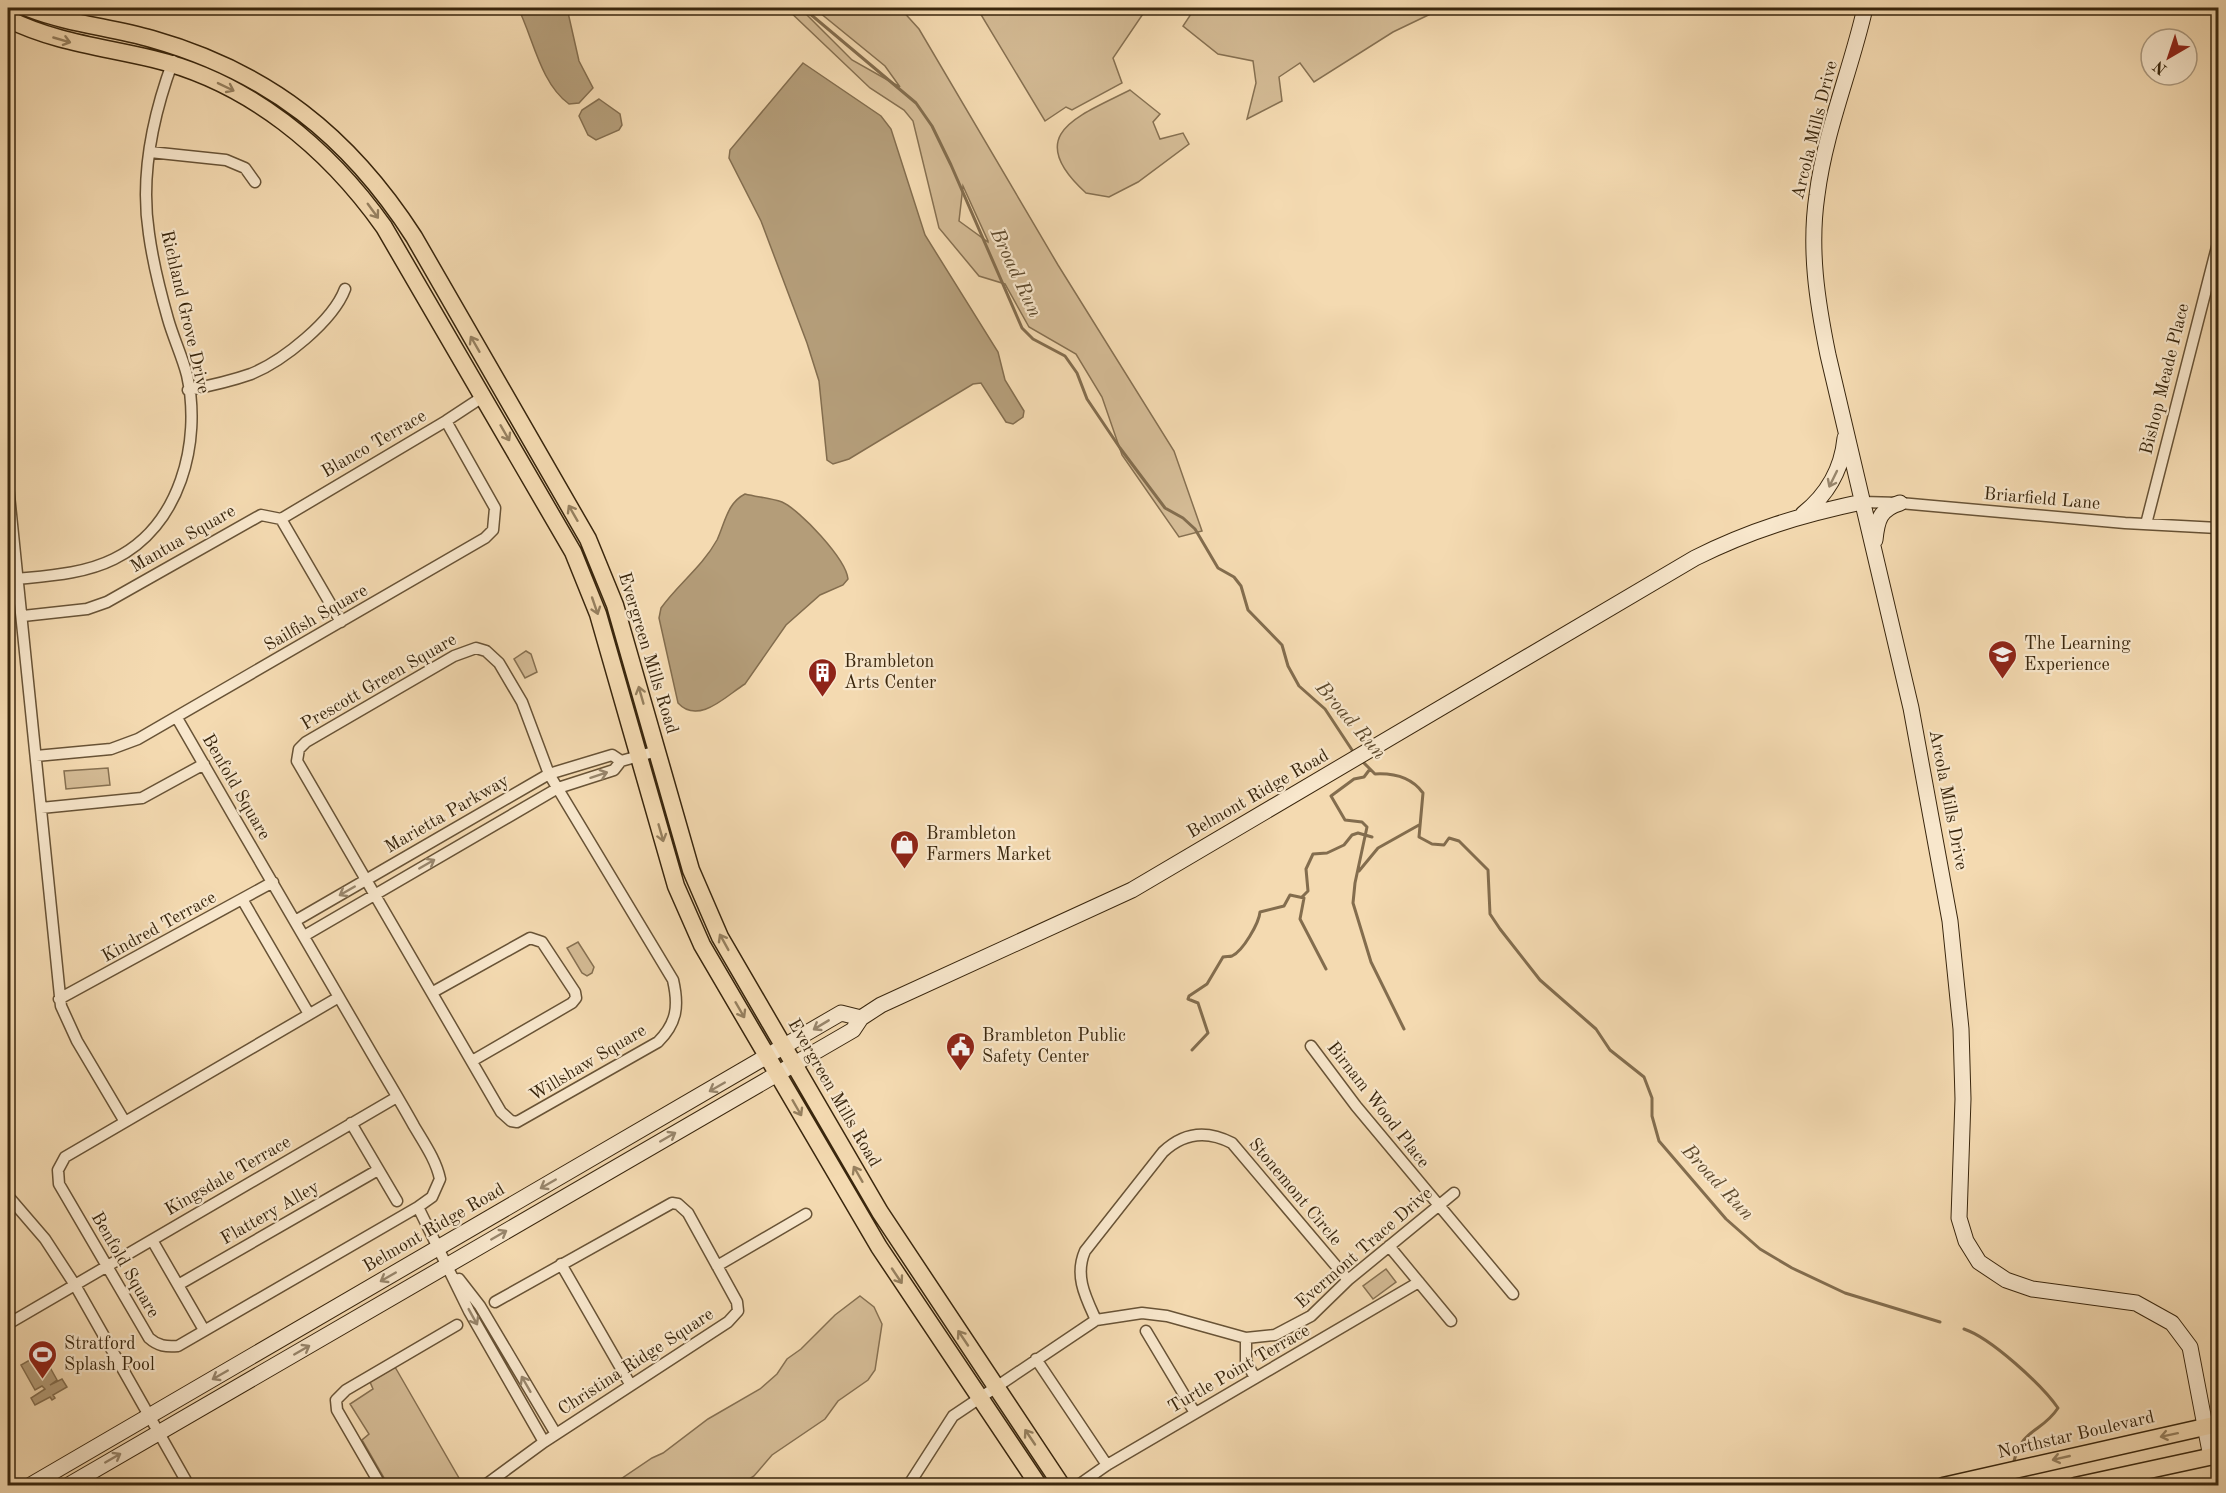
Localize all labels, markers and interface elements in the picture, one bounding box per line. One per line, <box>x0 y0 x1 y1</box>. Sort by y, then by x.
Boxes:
north arrow <box>2139 27 2199 87</box>
one-way arrow <box>52 35 71 46</box>
text: N <box>2150 57 2171 77</box>
street label: Arcola Mills Drive <box>1789 59 1841 201</box>
one-way arrow <box>217 81 234 93</box>
one-way arrow <box>367 203 380 219</box>
water label: Broad Run <box>985 224 1044 321</box>
street label: Richland Grove Drive <box>157 229 213 395</box>
street label: Bishop Meade Place <box>2137 301 2193 457</box>
one-way arrow <box>469 336 481 353</box>
street label: Blanco Terrace <box>319 407 429 481</box>
one-way arrow <box>499 424 511 441</box>
one-way arrow <box>1826 469 1838 487</box>
street label: Briarfield Lane <box>1983 485 2101 513</box>
street label: Mantua Square <box>127 502 239 576</box>
one-way arrow <box>567 505 579 522</box>
street label: Evergreen Mills Road <box>615 570 681 736</box>
street label: Sailfish Square <box>261 581 371 655</box>
one-way arrow <box>590 596 601 615</box>
street label: Prescott Green Square <box>298 630 460 734</box>
place label: The Learning Experience <box>2024 635 2131 674</box>
school or university icon: The Learning Experience <box>1987 638 2019 680</box>
place label: Brambleton Arts Center <box>844 653 937 692</box>
building icon: Brambleton Arts Center <box>807 656 839 698</box>
water label: Broad Run <box>1310 678 1389 764</box>
one-way arrow <box>635 686 646 705</box>
street label: Arcola Mills Drive <box>1926 728 1970 872</box>
street label: Benfold Square <box>198 731 274 843</box>
street label: Belmont Ridge Road <box>1184 746 1332 842</box>
one-way arrow <box>589 769 608 780</box>
street label: Marietta Parkway <box>382 771 512 857</box>
one-way arrow <box>656 823 667 842</box>
place label: Brambleton Farmers Market <box>926 825 1051 864</box>
shop icon: Brambleton Farmers Market <box>889 828 921 870</box>
one-way arrow <box>418 858 435 870</box>
one-way arrow <box>339 886 356 898</box>
street label: Kindred Terrace <box>99 888 219 966</box>
one-way arrow <box>718 934 729 952</box>
one-way arrow <box>734 1001 746 1018</box>
street label: Evergreen Mills Road <box>784 1016 884 1170</box>
one-way arrow <box>813 1020 830 1032</box>
street label: Willshaw Square <box>527 1021 649 1105</box>
place label: Brambleton Public Safety Center <box>982 1027 1126 1066</box>
public building icon: Brambleton Public Safety Center <box>945 1030 977 1072</box>
street label: Birnam Wood Place <box>1323 1039 1433 1171</box>
one-way arrow <box>709 1081 726 1093</box>
one-way arrow <box>792 1099 803 1117</box>
one-way arrow <box>659 1131 676 1143</box>
street label: Kingsdale Terrace <box>162 1133 294 1219</box>
street label: Stonemont Circle <box>1245 1135 1345 1249</box>
water label: Broad Run <box>1676 1140 1757 1225</box>
one-way arrow <box>852 1166 864 1183</box>
street label: Flattery Alley <box>218 1177 323 1248</box>
one-way arrow <box>540 1178 557 1190</box>
street label: Belmont Ridge Road <box>360 1180 508 1276</box>
street label: Evermont Trace Drive <box>1292 1184 1436 1312</box>
street label: Benfold Square <box>87 1209 163 1321</box>
one-way arrow <box>490 1229 507 1241</box>
one-way arrow <box>891 1267 904 1284</box>
one-way arrow <box>380 1271 397 1283</box>
street label: Christina Ridge Square <box>555 1305 717 1419</box>
one-way arrow <box>468 1308 479 1326</box>
street label: Turtle Point Terrace <box>1165 1321 1313 1417</box>
one-way arrow <box>957 1330 970 1347</box>
place label: Stratford Splash Pool <box>64 1335 155 1374</box>
sports icon: Stratford Splash Pool <box>27 1338 59 1380</box>
one-way arrow <box>293 1344 310 1356</box>
one-way arrow <box>212 1370 229 1382</box>
one-way arrow <box>520 1376 532 1393</box>
street label: Northstar Boulevard <box>1996 1408 2156 1462</box>
one-way arrow <box>1024 1429 1036 1446</box>
one-way arrow <box>2159 1430 2179 1441</box>
one-way arrow <box>104 1452 121 1464</box>
one-way arrow <box>2052 1453 2071 1465</box>

